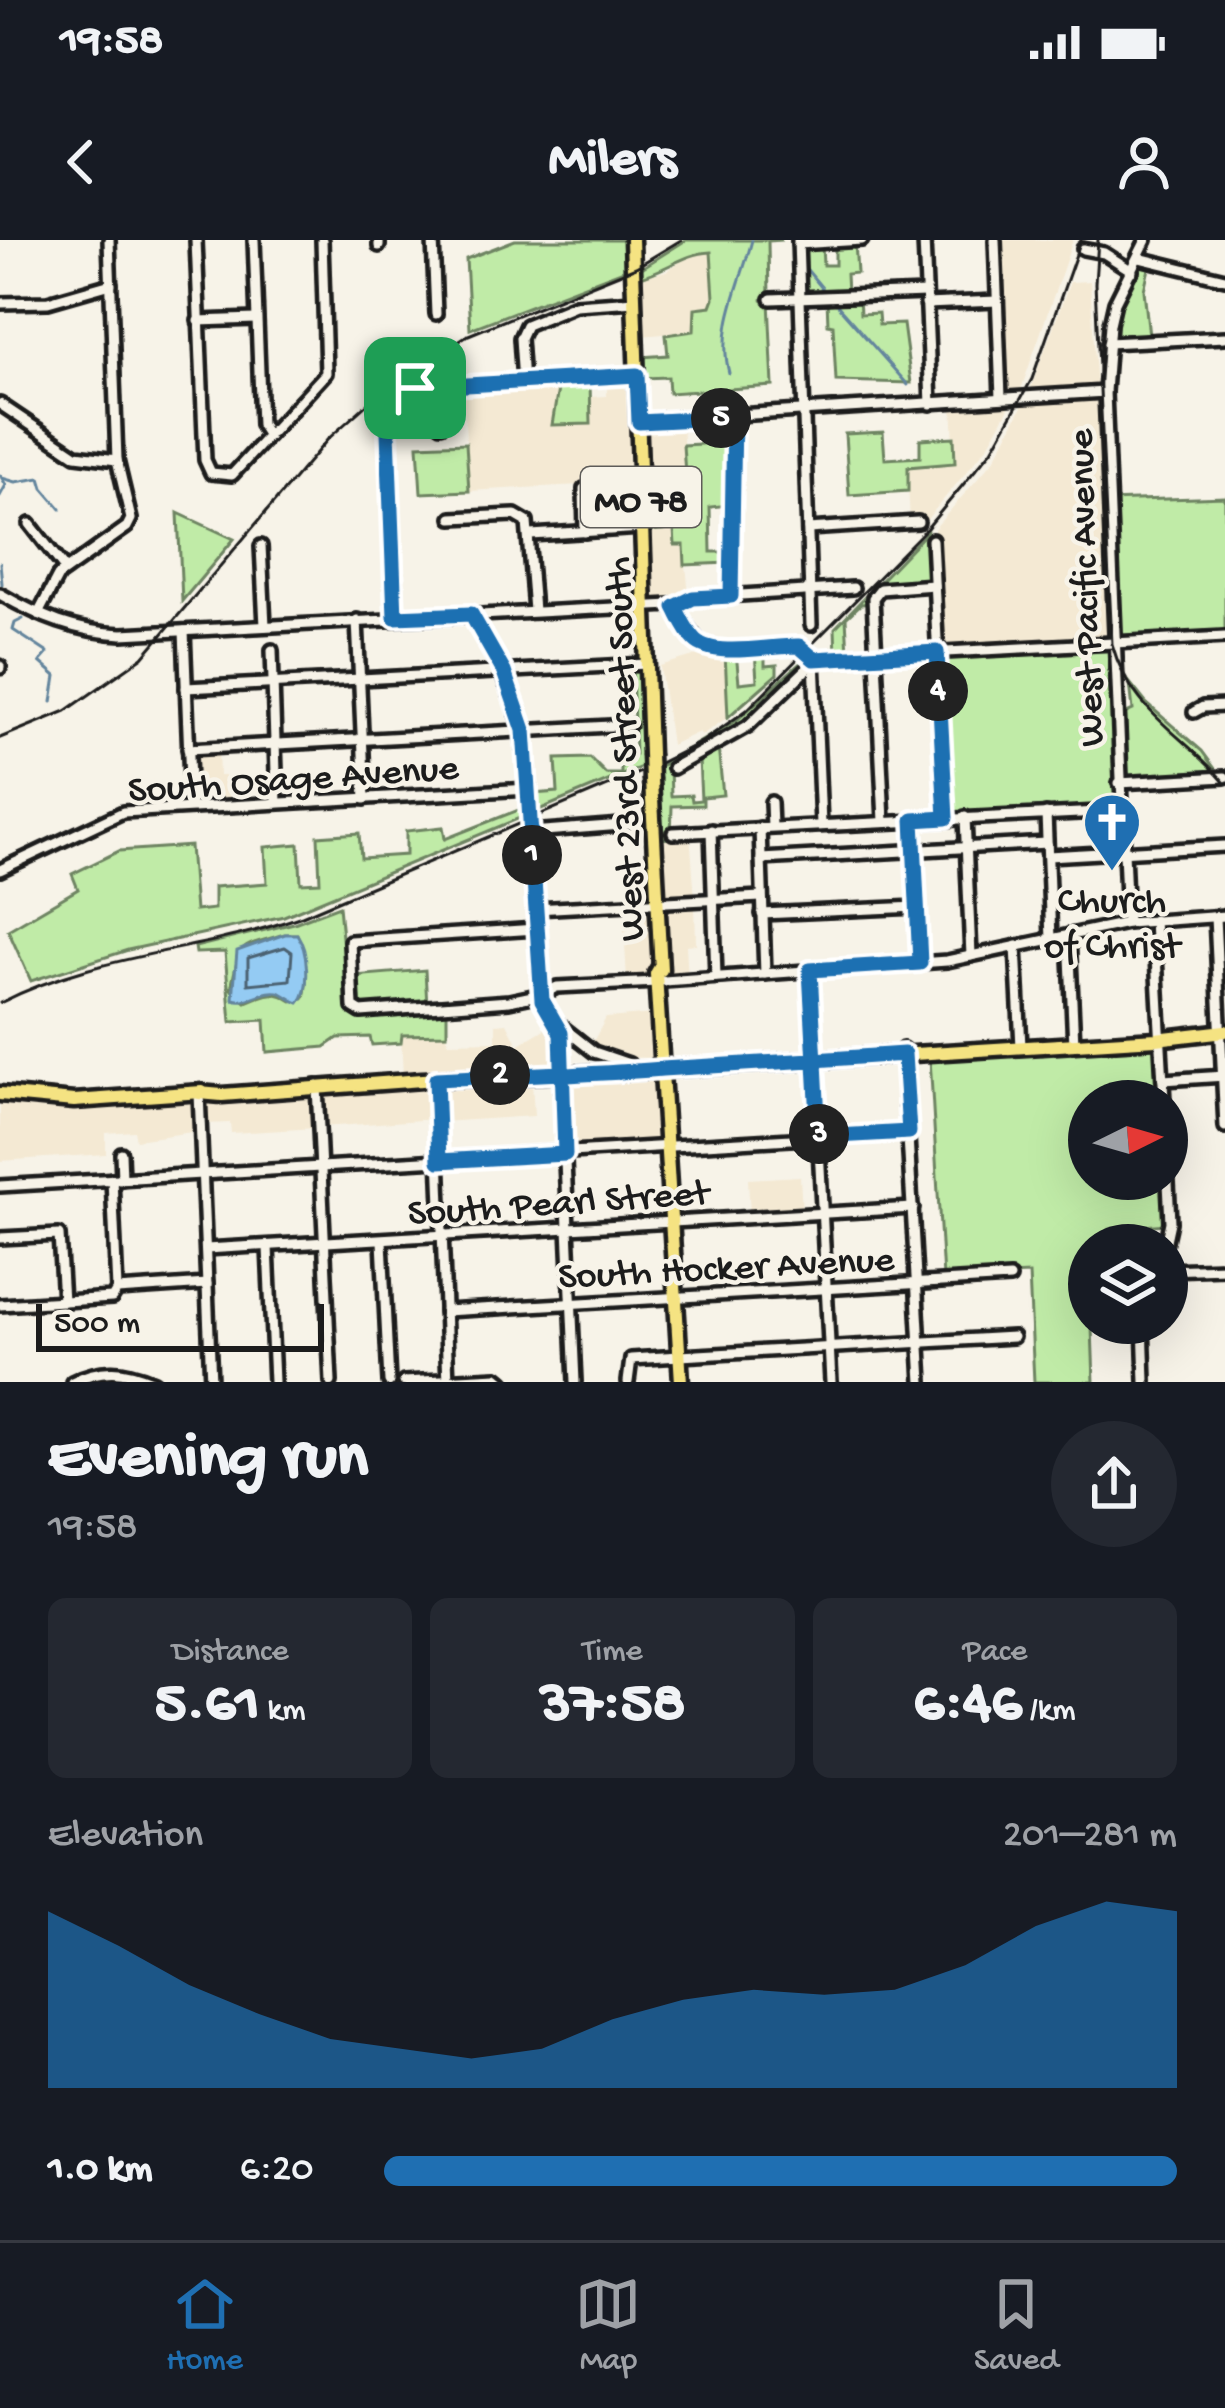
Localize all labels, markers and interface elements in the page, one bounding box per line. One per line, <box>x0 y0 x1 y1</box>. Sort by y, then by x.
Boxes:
text: 19:58 <box>60 16 163 69</box>
icon: back <box>48 129 114 195</box>
icon: person <box>1111 129 1177 195</box>
text: Milers <box>549 130 676 194</box>
pin <box>364 337 466 439</box>
icon: arrive <box>382 355 448 421</box>
pin: 5 <box>691 388 751 448</box>
text: 5 <box>712 399 730 437</box>
street label: West Pacific Avenue <box>1060 427 1118 747</box>
road number: MO 78 <box>581 467 701 527</box>
street label: West 23rd Street South <box>598 556 658 942</box>
pin: 4 <box>908 661 968 721</box>
text: 4 <box>930 672 946 710</box>
street label: South Osage Avenue <box>127 747 461 816</box>
church icon: Church of Christ <box>1081 791 1143 873</box>
pin: 1 <box>502 825 562 885</box>
text: 1 <box>525 836 539 874</box>
place label: Church of Christ <box>1044 881 1183 972</box>
pin: 2 <box>470 1045 530 1105</box>
text: 2 <box>492 1056 508 1094</box>
north arrow <box>1068 1080 1188 1200</box>
map controls <box>1068 1080 1188 1344</box>
pin: 3 <box>789 1104 849 1164</box>
text: 3 <box>810 1115 828 1153</box>
street label: South Pearl Street <box>406 1172 714 1239</box>
button: layers <box>1068 1224 1188 1344</box>
street label: South Hocker Avenue <box>557 1239 896 1303</box>
scale bar <box>36 1298 324 1351</box>
text: 500 m <box>54 1306 140 1344</box>
button: share <box>1051 1421 1177 1547</box>
text: Evening run <box>48 1422 368 1500</box>
text: 19:58 <box>48 1506 137 1552</box>
text: Distance <box>172 1634 288 1672</box>
text: Time <box>582 1634 643 1672</box>
text: Pace <box>962 1634 1027 1672</box>
text: 5.61 <box>155 1672 260 1742</box>
text: 37:58 <box>540 1672 685 1742</box>
text: 6:46 <box>914 1672 1022 1742</box>
text: km <box>260 1693 306 1731</box>
text: /km <box>1022 1693 1076 1731</box>
text: Elevation <box>48 1814 203 1860</box>
text: 201–281 m <box>1003 1814 1177 1860</box>
text: 1.0 km <box>48 2148 152 2194</box>
text: 6:20 <box>240 2148 313 2194</box>
tab: Home <box>166 2271 243 2381</box>
tab: Map <box>575 2271 641 2381</box>
tab: Saved <box>974 2271 1059 2381</box>

